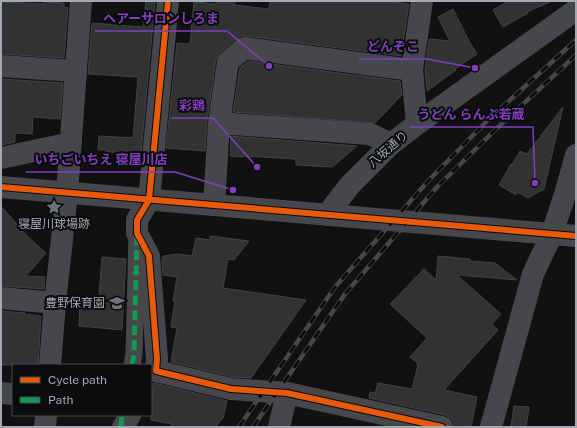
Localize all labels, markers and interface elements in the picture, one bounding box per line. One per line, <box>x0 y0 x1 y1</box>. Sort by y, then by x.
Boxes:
callout: ヘアーサロンしろま <box>95 6 227 31</box>
text: ヘアーサロンしろま <box>103 11 219 26</box>
callout: どんぞこ <box>359 34 427 59</box>
text: どんぞこ <box>367 39 419 54</box>
callout: 彩鶏 <box>171 93 213 118</box>
text: 彩鶏 <box>179 98 205 113</box>
callout: うどん らんぷ若蔵 <box>410 102 533 127</box>
text: うどん らんぷ若蔵 <box>418 107 524 122</box>
street label: 八坂通り <box>365 128 411 170</box>
callout: いちごいちえ 寝屋川店 <box>26 147 175 172</box>
text: いちごいちえ 寝屋川店 <box>35 152 167 167</box>
place icon: 寝屋川球場跡 <box>45 198 63 216</box>
place label: 寝屋川球場跡 <box>18 217 90 231</box>
school or university icon: 豊野保育園 <box>108 294 126 312</box>
place label: 豊野保育園 <box>45 296 105 310</box>
legend <box>12 364 152 416</box>
text: Cycle path <box>48 373 107 387</box>
text: Path <box>48 393 74 407</box>

